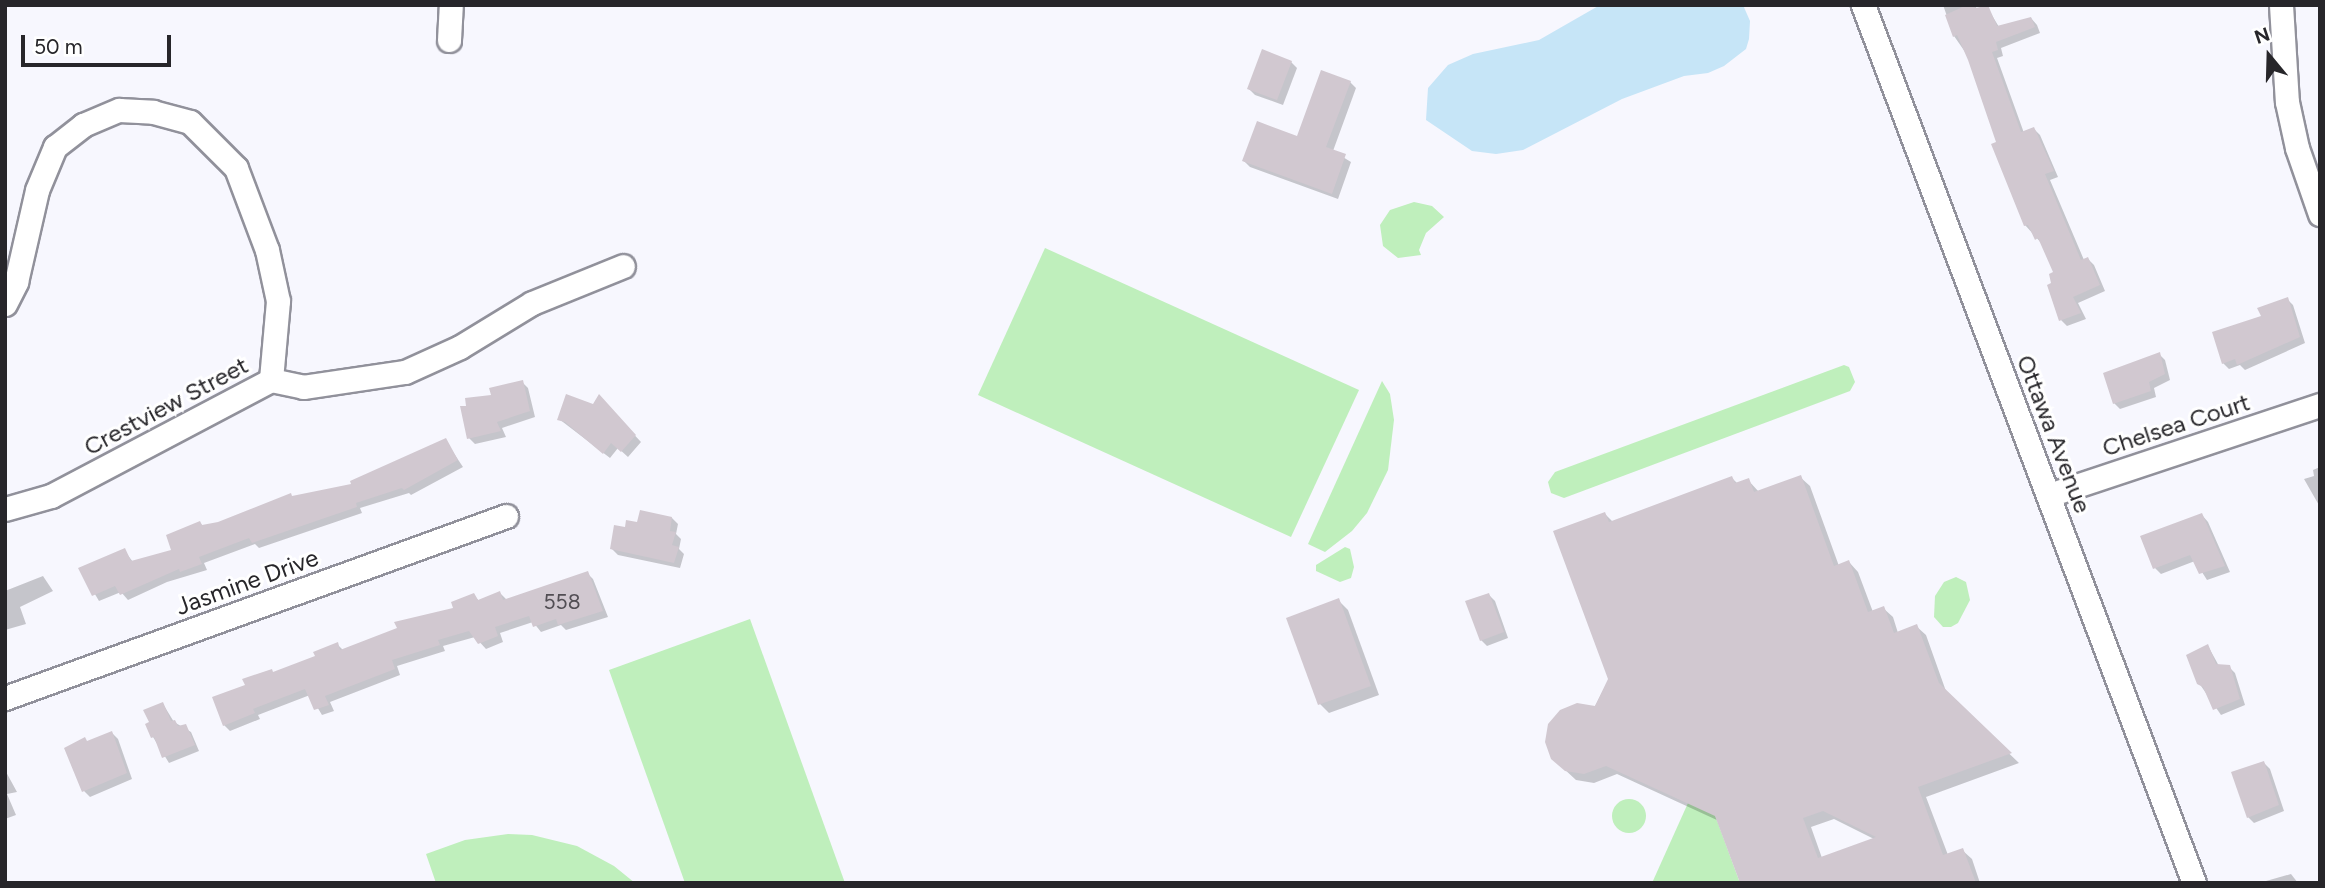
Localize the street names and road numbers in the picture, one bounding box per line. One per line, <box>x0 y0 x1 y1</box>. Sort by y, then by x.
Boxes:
street label: Crestview Street <box>79 351 253 461</box>
street label: Ottawa Avenue <box>2011 351 2097 517</box>
street label: Chelsea Court <box>2099 388 2253 462</box>
street label: Jasmine Drive <box>172 543 322 621</box>

